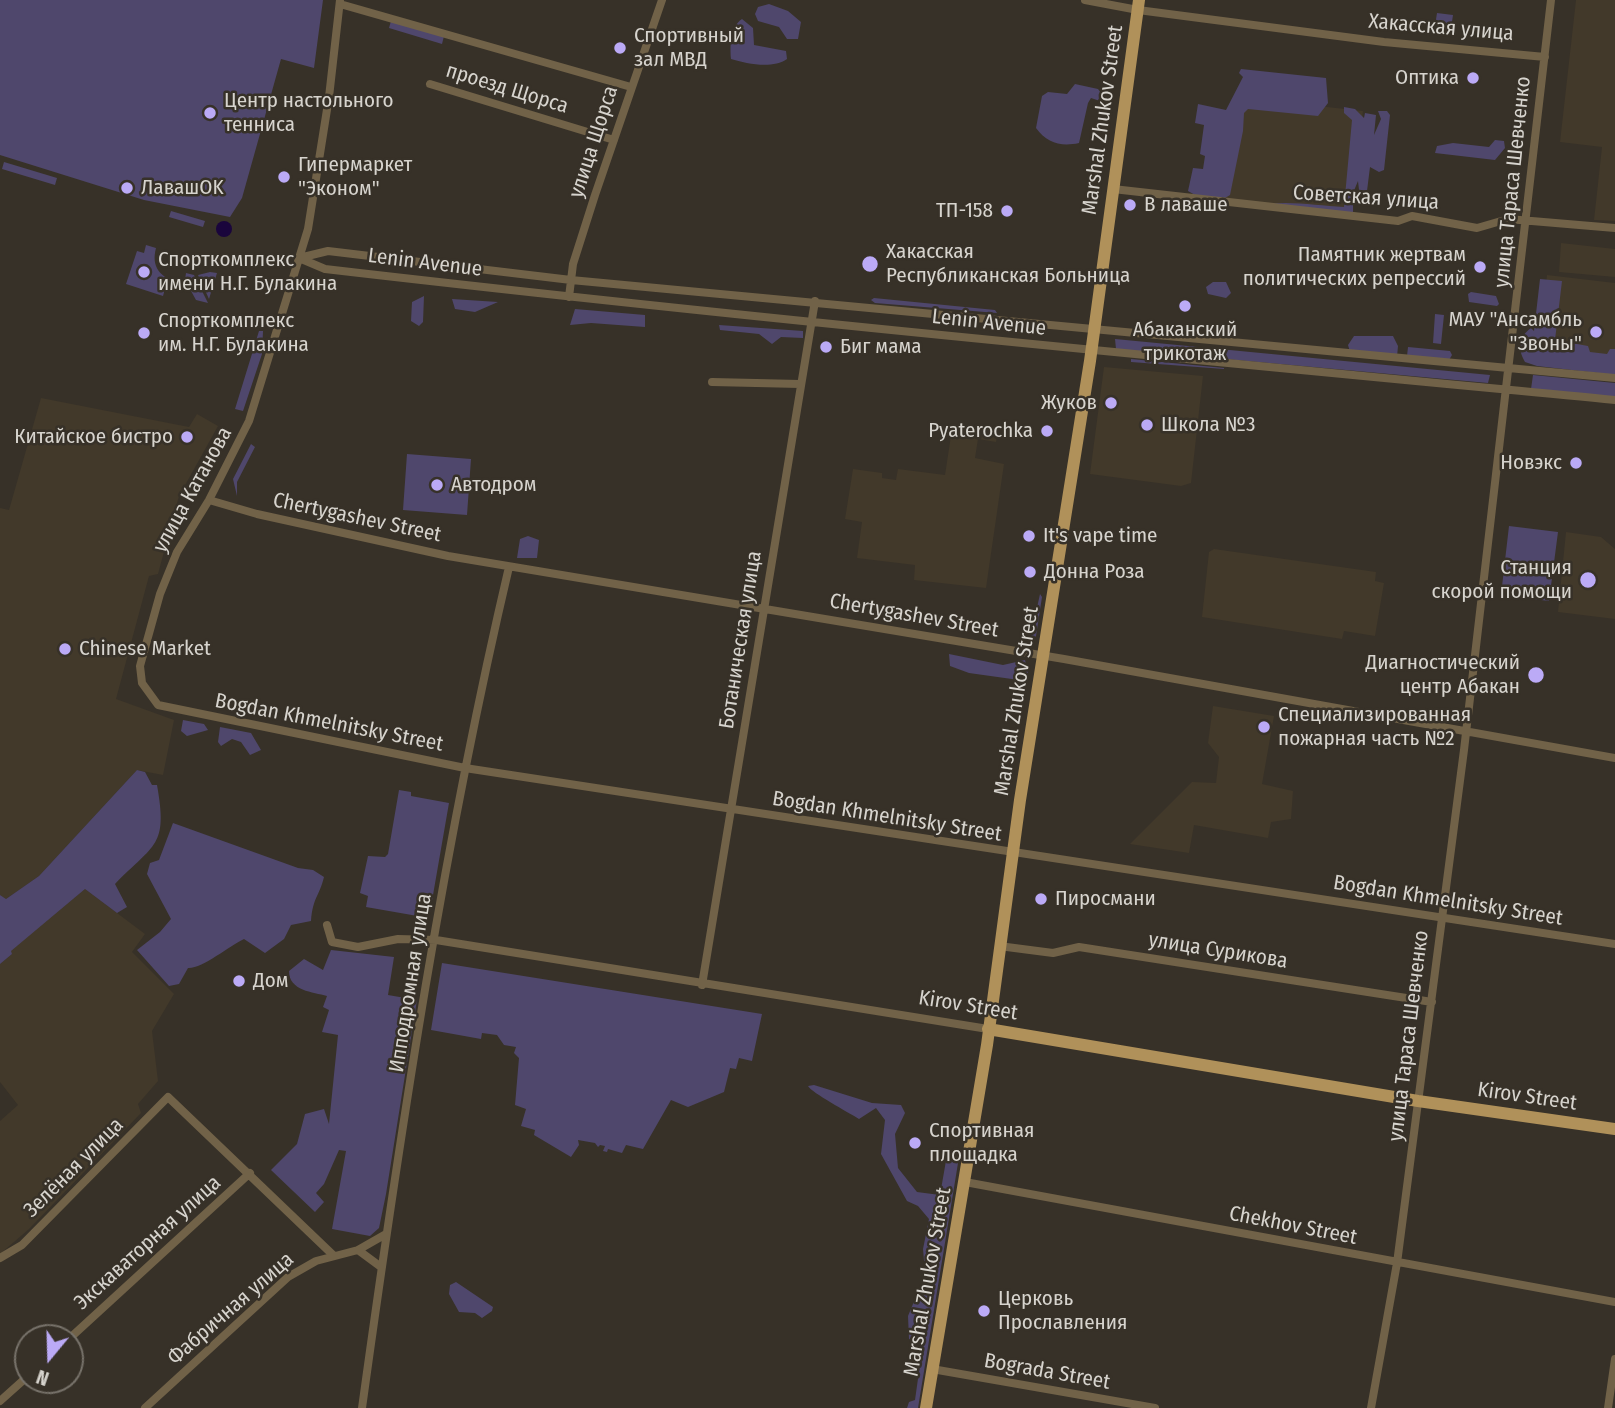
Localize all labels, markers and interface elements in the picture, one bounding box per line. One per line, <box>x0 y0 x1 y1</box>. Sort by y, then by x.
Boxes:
street label: Хакасская улица <box>1367 9 1515 47</box>
place label: Спортивный зал МВД <box>634 23 744 73</box>
street label: Marshal Zhukov Street <box>1077 24 1129 216</box>
marker: Спортивный зал МВД <box>612 40 628 56</box>
street label: проезд Щорса <box>443 58 571 120</box>
place label: Оптика <box>1395 65 1459 91</box>
marker: Оптика <box>1465 70 1481 86</box>
street label: улица Тараса Шевченко <box>1489 75 1537 289</box>
street label: улица Щорса <box>564 83 624 201</box>
place label: Центр настольного тенниса <box>224 88 394 138</box>
marker: Центр настольного тенниса <box>202 105 218 121</box>
place label: Гипермаркет "Эконом" <box>298 152 412 202</box>
marker: Гипермаркет "Эконом" <box>276 169 292 185</box>
place label: ЛавашOK <box>141 175 224 201</box>
marker: ЛавашOK <box>119 180 135 196</box>
street label: Советская улица <box>1292 180 1440 216</box>
place label: В лаваше <box>1144 192 1228 218</box>
marker: В лаваше <box>1122 197 1138 213</box>
place label: ТП-158 <box>936 198 993 224</box>
marker: ТП-158 <box>999 203 1015 219</box>
place label: Хакасская Республиканская Больница <box>886 239 1130 289</box>
place label: Памятник жертвам политических репрессий <box>1243 242 1466 292</box>
street label: Lenin Avenue <box>367 244 483 282</box>
place label: Спорткомплекс имени Н.Г. Булакина <box>158 247 337 297</box>
marker: Хакасская Республиканская Больница <box>860 254 880 274</box>
marker: Памятник жертвам политических репрессий <box>1472 259 1488 275</box>
marker: Спорткомплекс имени Н.Г. Булакина <box>136 264 152 280</box>
marker: Абаканский трикотаж <box>1177 298 1193 314</box>
street label: Lenin Avenue <box>931 304 1047 342</box>
place label: МАУ "Ансамбль "Звоны" <box>1449 307 1582 357</box>
place label: Спорткомплекс им. Н.Г. Булакина <box>158 308 309 358</box>
place label: Абаканский трикотаж <box>1133 317 1237 367</box>
marker: МАУ "Ансамбль "Звоны" <box>1588 324 1604 340</box>
marker: Спорткомплекс им. Н.Г. Булакина <box>136 325 152 341</box>
place label: Биг мама <box>840 334 921 360</box>
marker: Биг мама <box>818 339 834 355</box>
place label: Жуков <box>1041 390 1097 416</box>
marker: Жуков <box>1103 395 1119 411</box>
place label: Школа №3 <box>1161 412 1255 438</box>
marker: Школа №3 <box>1139 417 1155 433</box>
place label: Pyaterochka <box>928 418 1033 444</box>
street label: улица Катанова <box>148 423 238 557</box>
marker: Pyaterochka <box>1039 423 1055 439</box>
place label: Китайское бистро <box>14 424 173 450</box>
marker: Китайское бистро <box>179 429 195 445</box>
place label: Новэкс <box>1500 450 1562 476</box>
marker: Новэкс <box>1568 455 1584 471</box>
place label: Автодром <box>451 472 537 498</box>
marker: Автодром <box>429 477 445 493</box>
street label: Chertygashev Street <box>271 488 443 548</box>
place label: It's vape time <box>1043 523 1157 549</box>
marker: It's vape time <box>1021 528 1037 544</box>
street label: Ботаническая улица <box>715 549 767 731</box>
place label: Станция скорой помощи <box>1431 555 1572 605</box>
place label: Донна Роза <box>1044 559 1145 585</box>
marker: Донна Роза <box>1022 564 1038 580</box>
marker: Станция скорой помощи <box>1578 570 1598 590</box>
street label: Chertygashev Street <box>828 589 1000 643</box>
street label: Marshal Zhukov Street <box>990 605 1044 797</box>
place label: Chinese Market <box>79 636 211 662</box>
marker: Chinese Market <box>57 641 73 657</box>
place label: Диагностический центр Абакан <box>1365 650 1520 700</box>
marker: Диагностический центр Абакан <box>1526 665 1546 685</box>
street label: Bogdan Khmelnitsky Street <box>213 689 445 757</box>
place label: Специализированная пожарная часть №2 <box>1278 702 1471 752</box>
marker: Специализированная пожарная часть №2 <box>1256 719 1272 735</box>
street label: Bogdan Khmelnitsky Street <box>771 786 1003 848</box>
street label: Bogdan Khmelnitsky Street <box>1332 870 1564 932</box>
place label: Пиросмани <box>1055 886 1156 912</box>
marker: Пиросмани <box>1033 891 1049 907</box>
street label: Ипподромная улица <box>384 892 438 1074</box>
street label: улица Сурикова <box>1147 928 1289 974</box>
street label: улица Тараса Шевченко <box>1384 929 1434 1143</box>
place label: Дом <box>253 968 288 994</box>
marker: Дом <box>231 973 247 989</box>
street label: Kirov Street <box>917 986 1019 1026</box>
street label: Kirov Street <box>1476 1078 1578 1116</box>
street label: Зелёная улица <box>19 1113 129 1223</box>
place label: Спортивная площадка <box>929 1118 1034 1168</box>
marker: Спортивная площадка <box>907 1135 923 1151</box>
street label: Экскаваторная улица <box>70 1171 226 1315</box>
street label: Marshal Zhukov Street <box>899 1186 957 1378</box>
street label: Chekhov Street <box>1227 1201 1359 1251</box>
street label: Фабричная улица <box>163 1247 299 1371</box>
place label: Церковь Прославления <box>998 1286 1127 1336</box>
marker: Церковь Прославления <box>976 1303 992 1319</box>
north arrow <box>14 1324 84 1394</box>
street label: Bograda Street <box>982 1349 1112 1395</box>
text: N <box>34 1365 52 1390</box>

